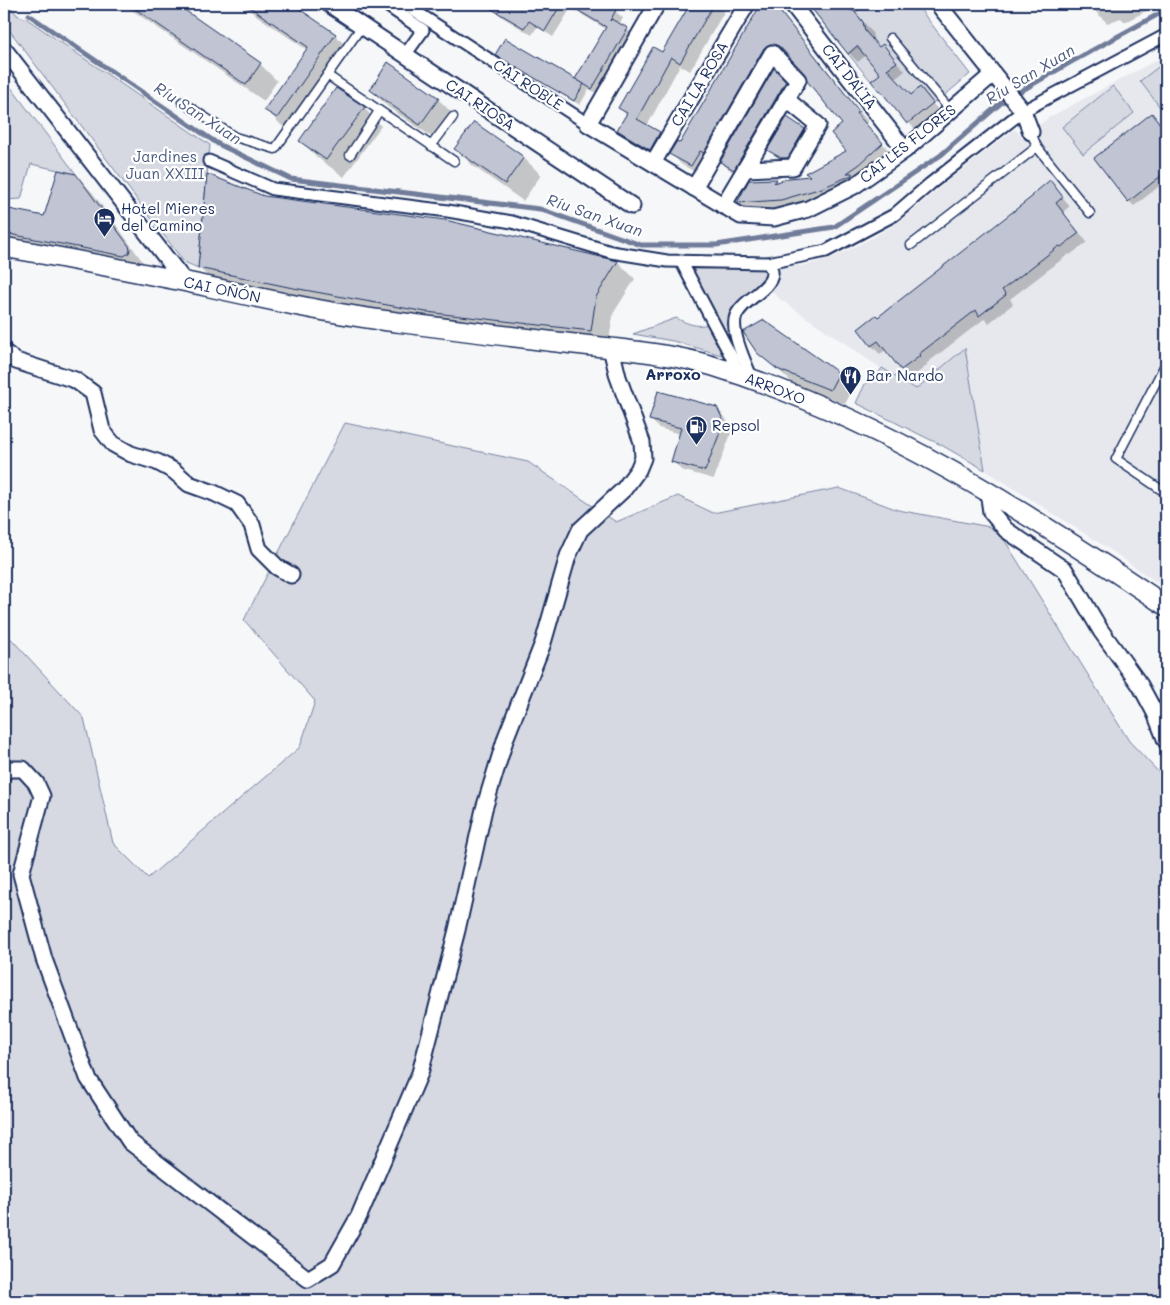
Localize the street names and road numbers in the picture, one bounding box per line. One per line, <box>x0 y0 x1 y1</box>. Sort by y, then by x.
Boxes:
street label: CAI LA ROSA <box>666 37 732 130</box>
street label: CAI DALIA <box>818 39 882 113</box>
street label: CAI ROBLE <box>490 54 568 114</box>
street label: CAI RIOSA <box>442 74 519 135</box>
street label: CAI LES FLORES <box>855 99 960 187</box>
street label: CAI OÑÓN <box>182 271 263 307</box>
street label: ARROXO <box>742 367 809 409</box>

